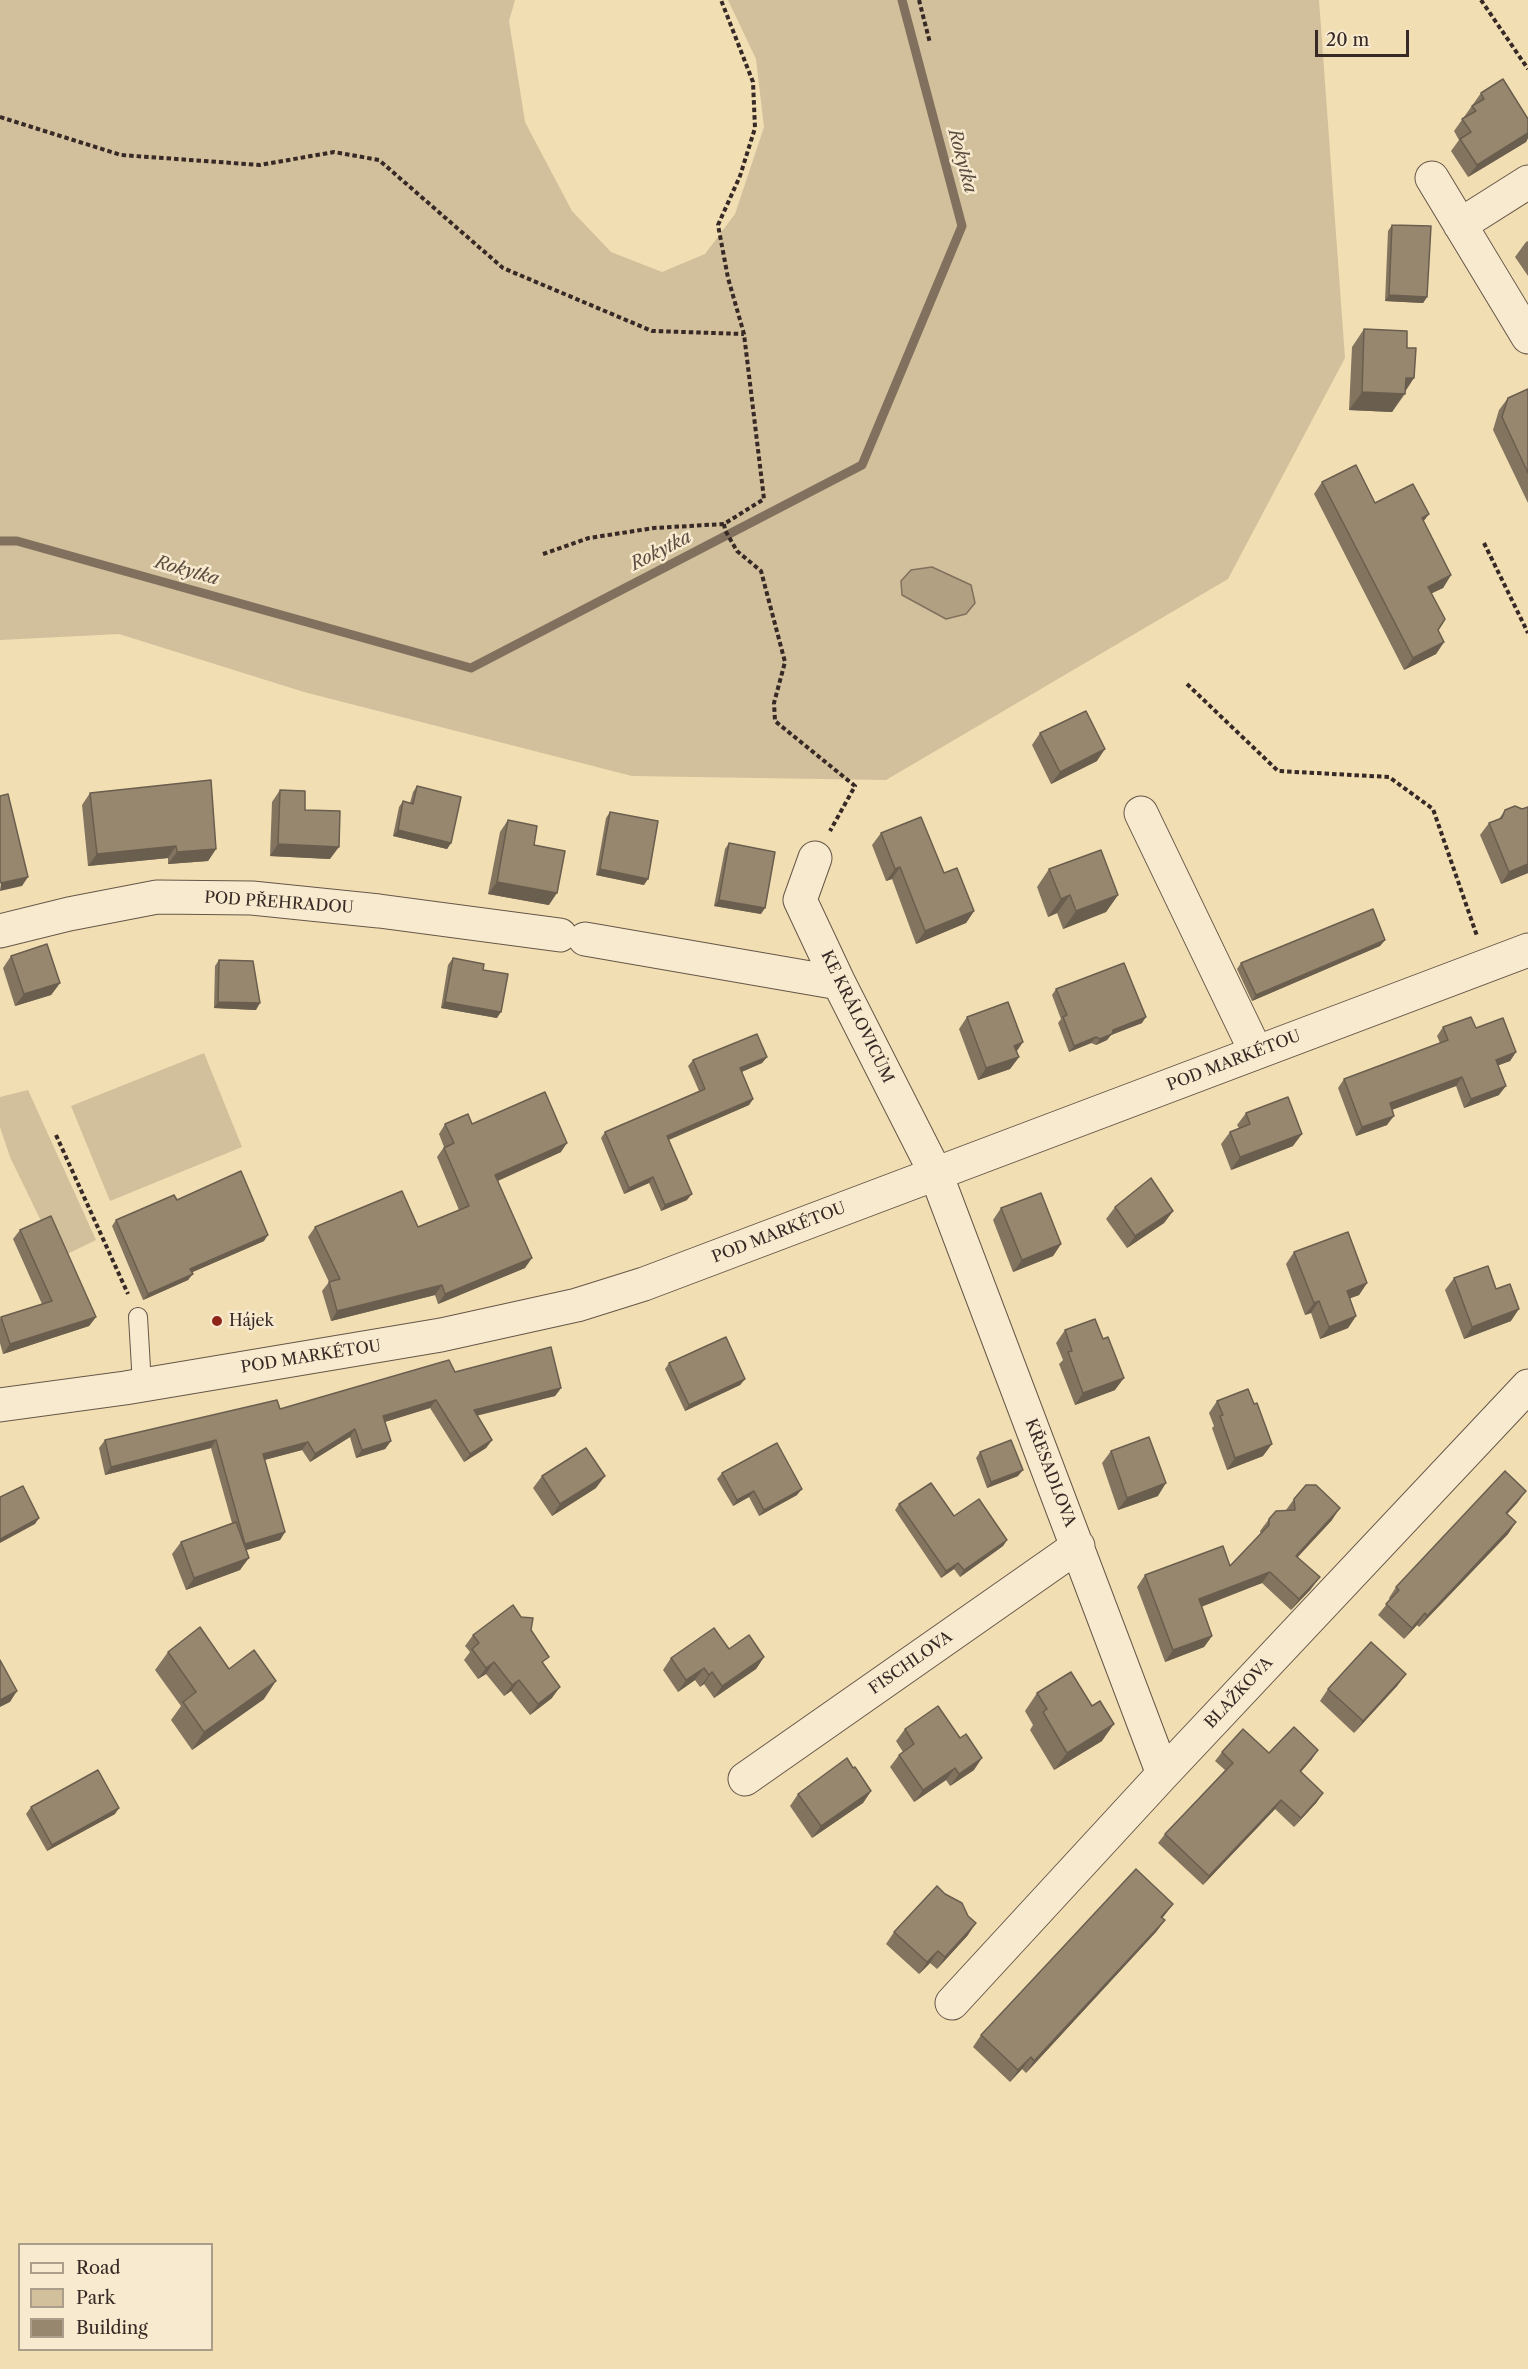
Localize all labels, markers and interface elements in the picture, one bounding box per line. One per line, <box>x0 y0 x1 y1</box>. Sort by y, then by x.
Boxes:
scale bar <box>1318 18 1412 56</box>
text: 20 m <box>1326 29 1369 51</box>
water label: Rokytka <box>943 127 981 195</box>
water label: Rokytka <box>627 526 695 576</box>
water label: Rokytka <box>153 552 221 590</box>
street label: POD PŘEHRADOU <box>204 888 354 918</box>
street label: KE KRÁLOVICŮM <box>817 948 897 1086</box>
street label: POD MARKÉTOU <box>1164 1027 1304 1095</box>
street label: POD MARKÉTOU <box>709 1199 849 1267</box>
place label: Hájek <box>229 1311 274 1331</box>
marker: Hájek <box>210 1314 224 1328</box>
street label: POD MARKÉTOU <box>240 1336 382 1378</box>
street label: KŘESADLOVA <box>1021 1416 1079 1530</box>
street label: FISCHLOVA <box>866 1627 956 1699</box>
street label: BLAŽKOVA <box>1201 1653 1277 1733</box>
legend <box>18 2243 213 2351</box>
text: Road <box>76 2257 121 2279</box>
text: Park <box>76 2287 115 2309</box>
text: Building <box>76 2317 148 2339</box>

